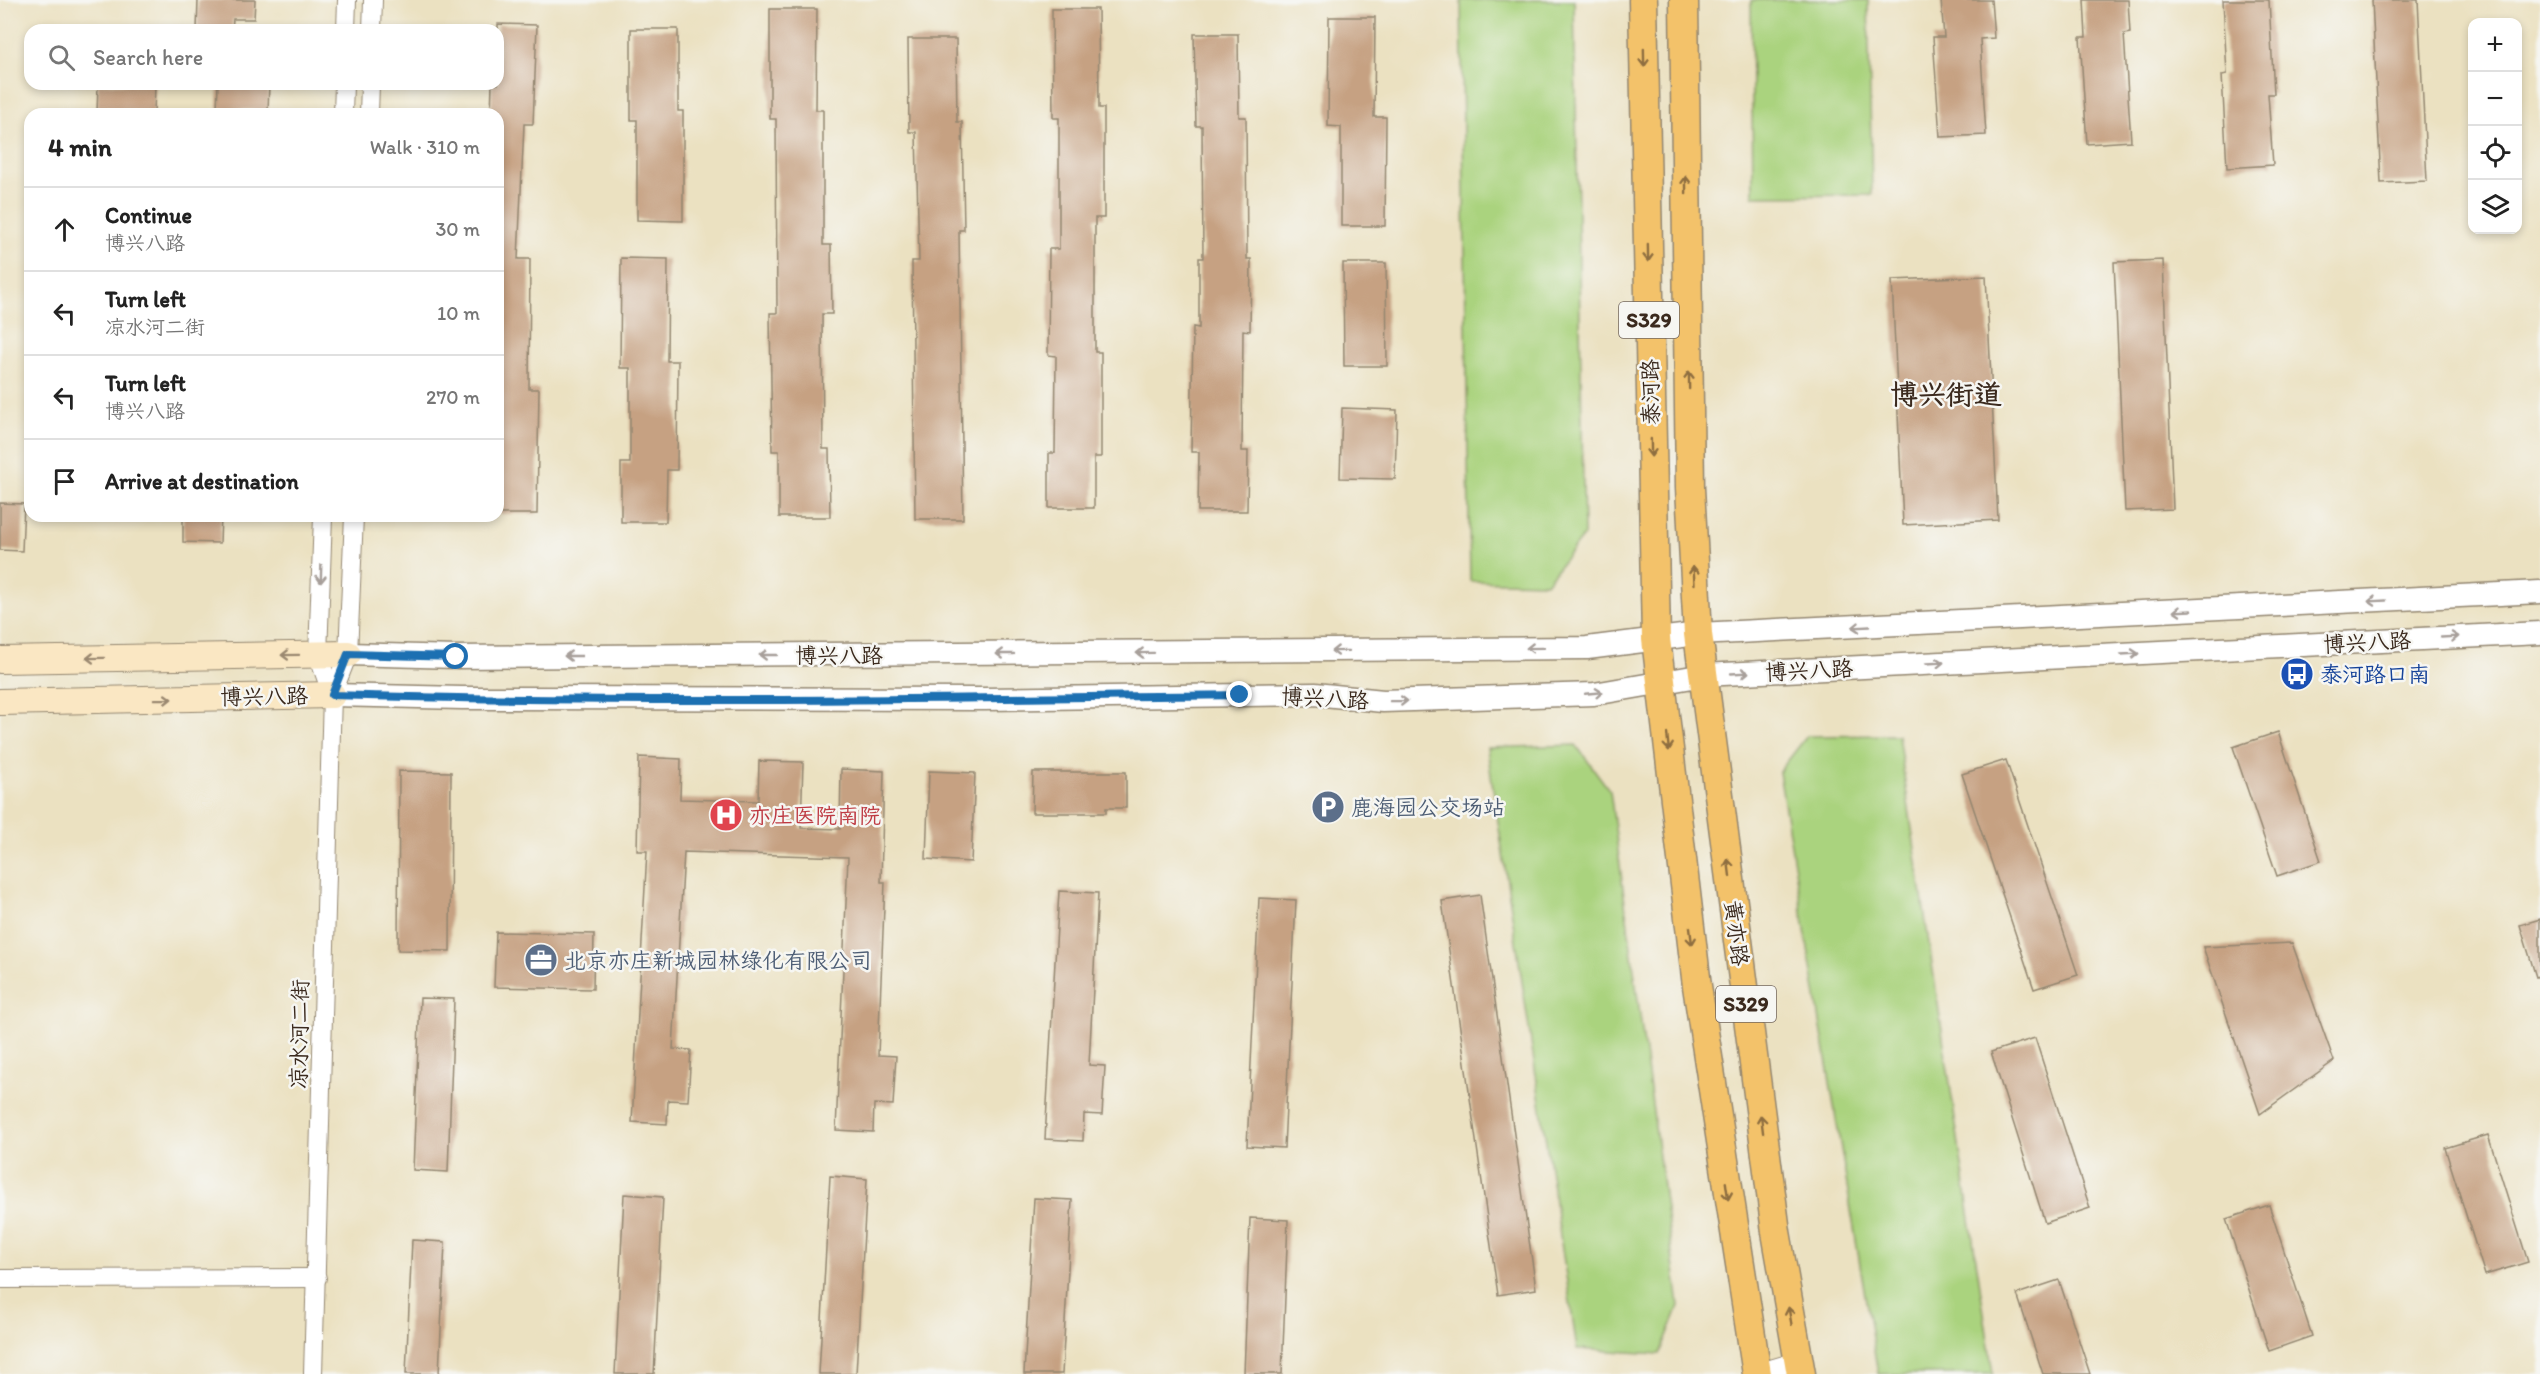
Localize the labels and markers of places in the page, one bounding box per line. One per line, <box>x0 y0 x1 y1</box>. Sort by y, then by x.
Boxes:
bus stop icon: 泰河路口南 <box>2279 656 2315 692</box>
place label: 泰河路口南 <box>2320 661 2430 688</box>
parking icon: 鹿海园公交场站 <box>1310 789 1346 825</box>
place label: 鹿海园公交场站 <box>1351 794 1505 821</box>
hospital icon: 亦庄医院南院 <box>708 797 744 833</box>
place label: 亦庄医院南院 <box>749 802 881 829</box>
office icon: 北京亦庄新城园林绿化有限公司 <box>523 942 559 978</box>
place label: 北京亦庄新城园林绿化有限公司 <box>564 947 872 974</box>

